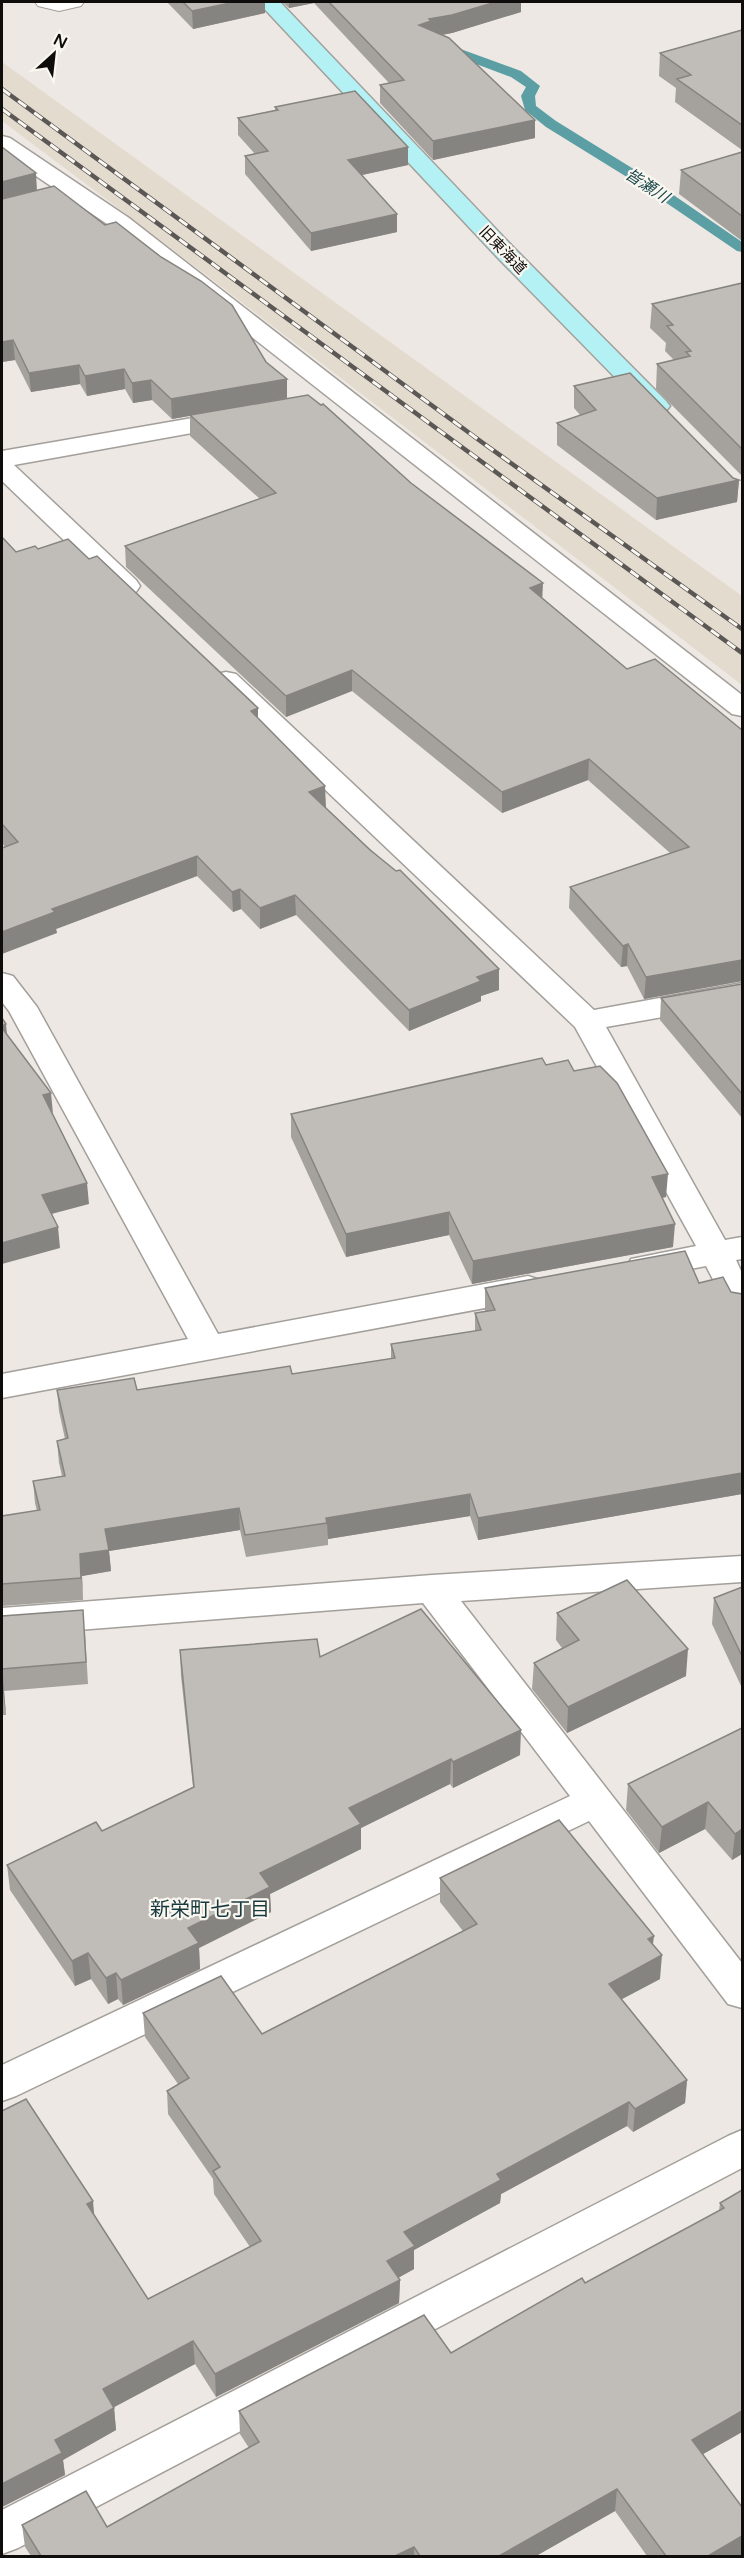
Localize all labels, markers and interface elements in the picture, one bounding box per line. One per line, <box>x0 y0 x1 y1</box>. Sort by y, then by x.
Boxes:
north arrow <box>24 24 84 84</box>
text: N <box>50 30 71 53</box>
water label: 皆瀬川 <box>621 165 674 209</box>
street label: 旧東海道 <box>476 222 530 278</box>
district label: 新栄町七丁目 <box>150 1898 270 1922</box>

